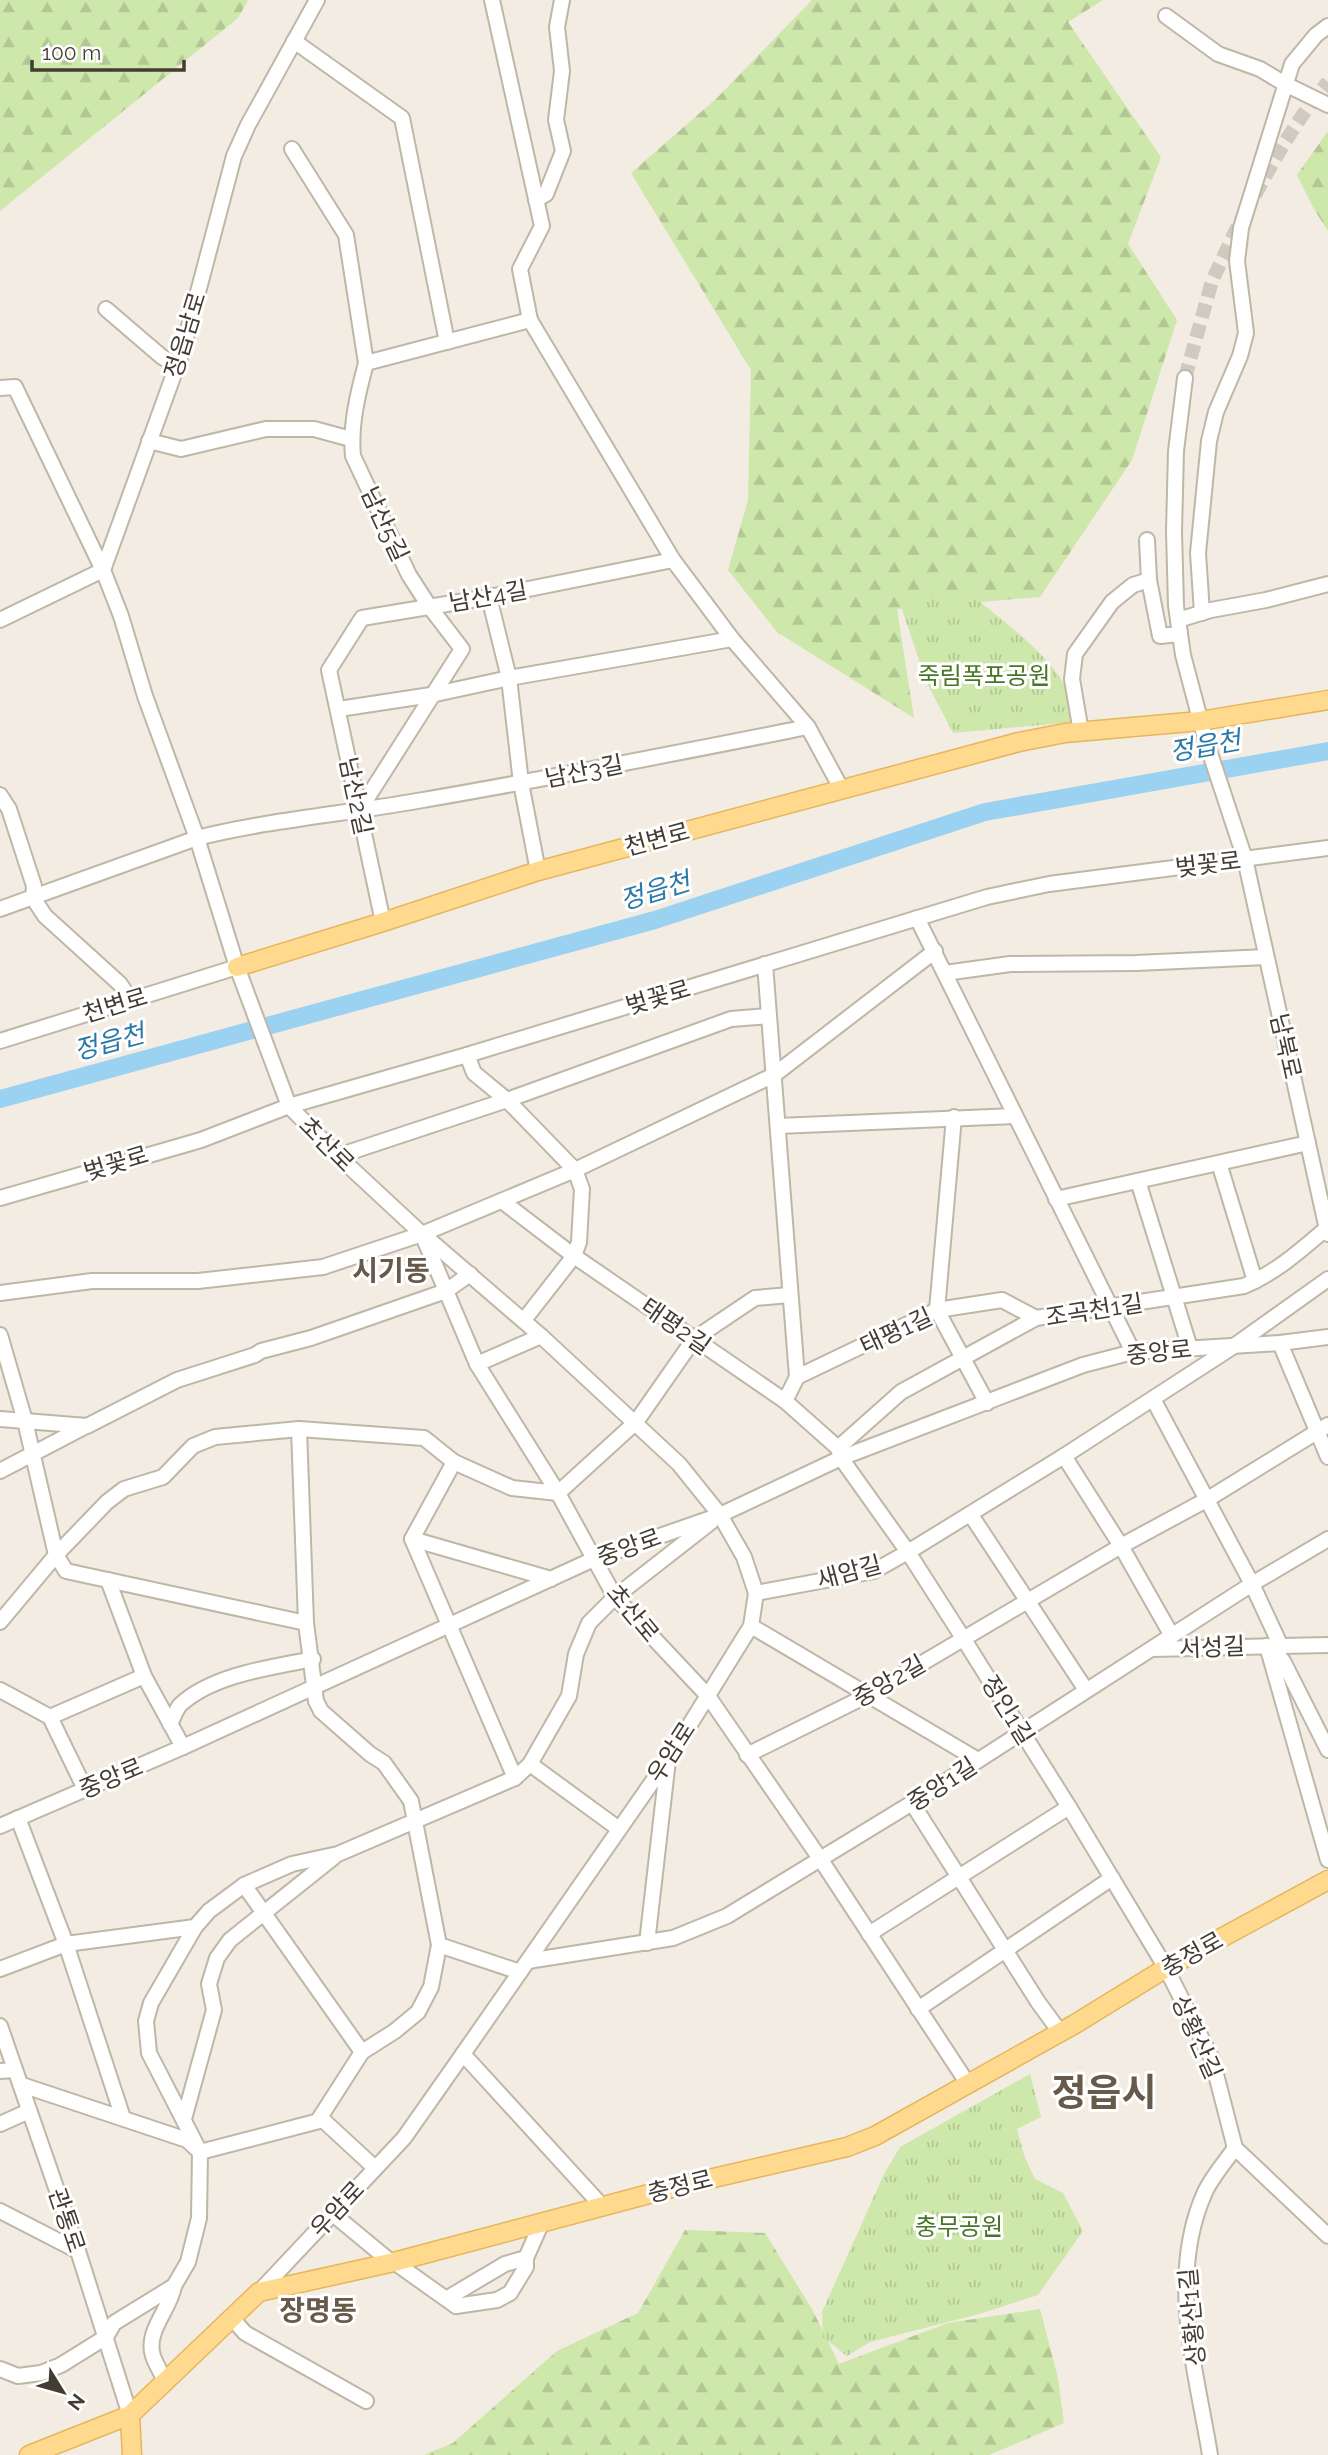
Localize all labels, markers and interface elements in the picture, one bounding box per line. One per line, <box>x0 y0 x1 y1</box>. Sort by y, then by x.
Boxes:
scale bar <box>32 28 184 72</box>
text: 100 m <box>42 40 101 65</box>
street label: 정읍남로 <box>158 289 212 381</box>
street label: 남산5길 <box>355 482 415 566</box>
street label: 남산4길 <box>446 575 530 617</box>
park label: 죽림폭포공원 <box>918 661 1050 690</box>
water label: 정읍천 <box>1167 724 1246 767</box>
street label: 남산3길 <box>542 749 626 793</box>
street label: 남산2길 <box>334 754 378 838</box>
street label: 천변로 <box>621 816 693 862</box>
street label: 벚꽃로 <box>1173 846 1243 882</box>
water label: 정읍천 <box>616 865 697 916</box>
street label: 벚꽃로 <box>622 973 694 1021</box>
street label: 천변로 <box>79 981 151 1029</box>
street label: 남북로 <box>1264 1010 1308 1082</box>
water label: 정읍천 <box>70 1017 151 1066</box>
street label: 초산로 <box>293 1110 361 1178</box>
street label: 벚꽃로 <box>80 1139 152 1187</box>
district label: 시기동 <box>352 1254 430 1287</box>
street label: 조곡천1길 <box>1043 1288 1145 1332</box>
street label: 태평2길 <box>635 1292 717 1360</box>
street label: 태평1길 <box>855 1302 937 1360</box>
street label: 중앙로 <box>1125 1334 1193 1370</box>
street label: 중앙로 <box>593 1522 665 1572</box>
street label: 새암길 <box>813 1549 885 1595</box>
street label: 초산로 <box>601 1578 665 1648</box>
street label: 서성길 <box>1178 1631 1246 1663</box>
street label: 중앙2길 <box>848 1649 930 1713</box>
street label: 정인1길 <box>975 1670 1041 1750</box>
street label: 우암로 <box>641 1716 701 1788</box>
street label: 중앙1길 <box>902 1751 982 1817</box>
street label: 중앙로 <box>75 1752 147 1804</box>
street label: 충정로 <box>1156 1925 1228 1983</box>
street label: 상황산길 <box>1166 1991 1228 2083</box>
district label: 정읍시 <box>1052 2070 1156 2115</box>
street label: 충정로 <box>644 2164 716 2208</box>
street label: 우암로 <box>304 2175 370 2243</box>
street label: 관통로 <box>43 2184 91 2256</box>
park label: 충무공원 <box>915 2212 1003 2241</box>
street label: 상황산1길 <box>1173 2267 1211 2367</box>
district label: 장명동 <box>279 2294 357 2327</box>
north arrow <box>28 2357 98 2427</box>
text: N <box>63 2390 90 2415</box>

